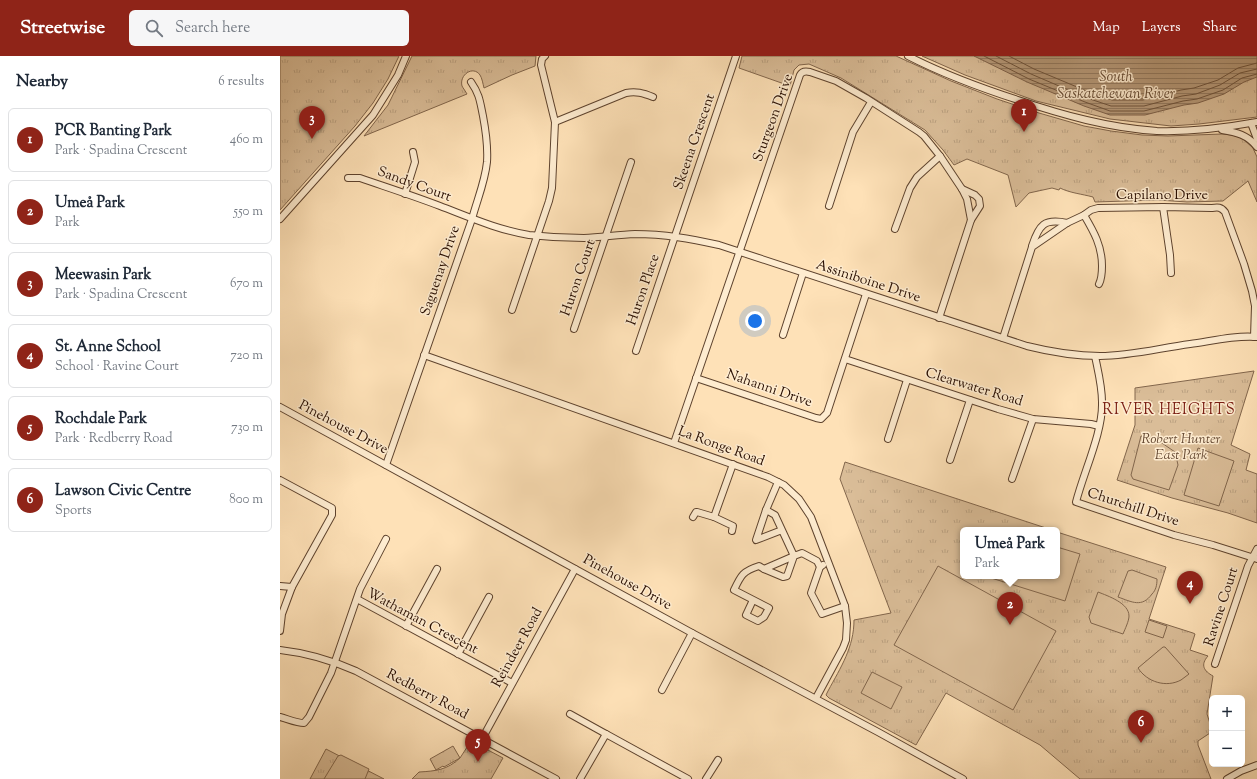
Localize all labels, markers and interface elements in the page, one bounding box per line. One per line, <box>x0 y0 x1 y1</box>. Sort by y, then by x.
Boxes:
search box <box>129 10 409 46</box>
text: Streetwise <box>20 15 105 42</box>
icon: search <box>143 17 165 39</box>
text: Search here <box>175 18 250 39</box>
text: Map <box>1093 18 1120 38</box>
text: Layers <box>1142 18 1180 38</box>
text: Share <box>1202 18 1237 38</box>
water label: South Saskatchewan River <box>1057 67 1176 105</box>
text: Nearby <box>16 70 68 94</box>
street label: Sturgeon Drive <box>749 71 799 165</box>
text: 6 results <box>218 73 264 91</box>
street label: Skeena Crescent <box>669 91 721 193</box>
pin: 1 <box>1011 99 1037 132</box>
pin: 3 <box>299 106 325 139</box>
text: PCR Banting Park <box>55 121 172 142</box>
text: 1 <box>28 131 32 149</box>
text: 460 m <box>230 131 263 149</box>
text: Park · Spadina Crescent <box>55 142 187 160</box>
street label: Sandy Court <box>374 162 454 208</box>
street label: Capilano Drive <box>1116 186 1208 206</box>
text: Umeå Park <box>55 193 125 214</box>
text: 2 <box>27 203 33 221</box>
text: 550 m <box>234 203 263 221</box>
text: Park <box>55 214 80 232</box>
street label: Saguenay Drive <box>416 223 466 319</box>
street label: Huron Court <box>557 237 602 319</box>
street label: Huron Place <box>622 252 666 328</box>
street label: Assiniboine Drive <box>813 256 923 308</box>
text: Meewasin Park <box>55 265 151 286</box>
text: 3 <box>27 275 33 293</box>
text: 670 m <box>230 275 263 293</box>
text: Park · Spadina Crescent <box>55 286 187 304</box>
your location <box>745 311 765 331</box>
text: St. Anne School <box>55 337 161 358</box>
text: 4 <box>27 347 33 365</box>
text: 720 m <box>230 347 263 365</box>
text: School · Ravine Court <box>55 358 179 376</box>
street label: Clearwater Road <box>923 364 1025 412</box>
street label: Nahanni Drive <box>723 365 815 413</box>
street label: Pinehouse Drive <box>295 396 391 460</box>
district label: RIVER HEIGHTS <box>1102 400 1236 421</box>
text: Rochdale Park <box>55 409 147 430</box>
text: 5 <box>28 419 32 437</box>
text: 730 m <box>231 419 263 437</box>
street label: La Ronge Road <box>675 422 767 472</box>
text: Park · Redberry Road <box>55 430 173 448</box>
park label: Robert Hunter East Park <box>1142 430 1221 466</box>
text: Lawson Civic Centre <box>55 481 191 502</box>
street label: Churchill Drive <box>1084 484 1182 532</box>
text: 6 <box>27 491 33 509</box>
text: 800 m <box>229 491 263 509</box>
text: Sports <box>55 502 92 520</box>
popup <box>960 527 1060 579</box>
text: Umeå Park <box>975 534 1045 555</box>
street label: Pinehouse Drive <box>579 550 675 616</box>
text: Park <box>975 555 1000 573</box>
street label: Ravine Court <box>1200 565 1244 649</box>
pin: 4 <box>1177 571 1203 604</box>
street label: Wathaman Crescent <box>363 584 482 660</box>
pin: 2 <box>997 592 1023 625</box>
street label: Reindeer Road <box>488 604 548 692</box>
street label: Redberry Road <box>382 665 472 725</box>
map controls <box>1209 695 1245 767</box>
button: + <box>1209 695 1245 731</box>
pin: 6 <box>1128 710 1154 743</box>
pin: 5 <box>465 729 491 762</box>
button: − <box>1209 731 1245 767</box>

